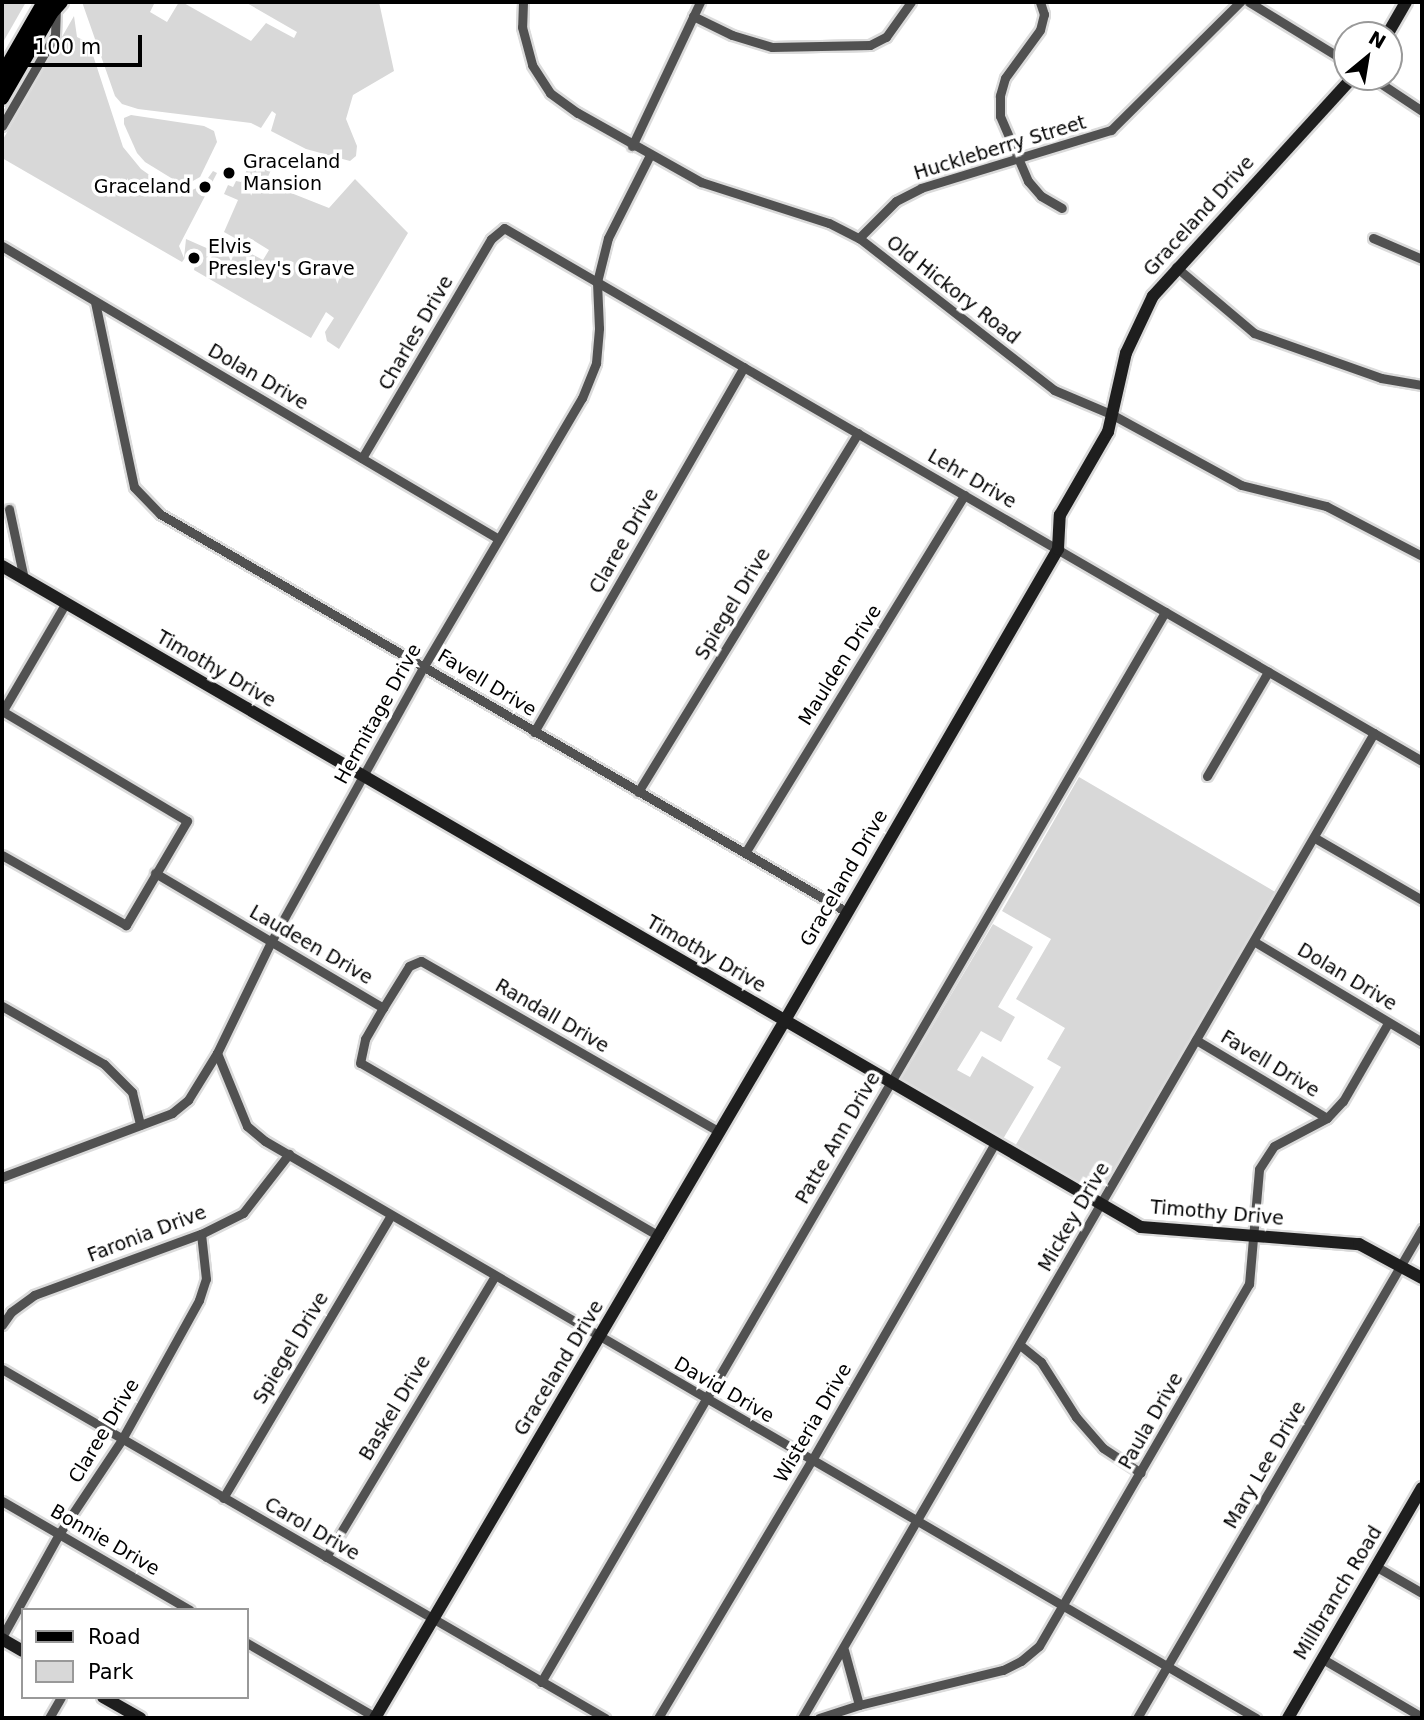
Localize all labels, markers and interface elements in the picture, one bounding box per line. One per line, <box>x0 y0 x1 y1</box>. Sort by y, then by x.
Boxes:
scale bar <box>24 21 145 65</box>
north arrow <box>1333 21 1403 91</box>
text: N <box>1365 26 1390 53</box>
text: 100 m <box>34 35 101 59</box>
street label: Huckleberry Street <box>911 111 1089 185</box>
place label: Graceland Mansion <box>243 151 340 195</box>
street label: Graceland Drive <box>1139 151 1259 281</box>
marker: Graceland Mansion <box>221 165 237 181</box>
place label: Graceland <box>94 176 191 198</box>
marker: Graceland <box>197 179 213 195</box>
street label: Old Hickory Road <box>882 231 1024 349</box>
place label: Elvis Presley's Grave <box>208 236 355 280</box>
marker: Elvis Presley's Grave <box>186 250 202 266</box>
street label: Charles Drive <box>374 272 458 394</box>
street label: Dolan Drive <box>204 339 312 415</box>
street label: Lehr Drive <box>924 445 1020 513</box>
street label: Claree Drive <box>585 484 663 598</box>
street label: Spiegel Drive <box>691 544 775 664</box>
street label: Maulden Drive <box>794 601 886 729</box>
street label: Timothy Drive <box>152 626 280 712</box>
street label: Hermitage Drive <box>330 640 426 788</box>
street label: Favell Drive <box>434 645 540 721</box>
street label: Graceland Drive <box>796 806 892 950</box>
street label: Laudeen Drive <box>245 901 377 989</box>
street label: Timothy Drive <box>642 911 770 997</box>
street label: Dolan Drive <box>1293 938 1401 1016</box>
street label: Randall Drive <box>491 974 613 1058</box>
street label: Favell Drive <box>1217 1026 1323 1102</box>
street label: Patte Ann Drive <box>791 1068 885 1208</box>
street label: Mickey Drive <box>1034 1158 1114 1276</box>
street label: Timothy Drive <box>1149 1196 1285 1230</box>
street label: Faronia Drive <box>84 1201 210 1267</box>
street label: Spiegel Drive <box>249 1288 333 1408</box>
street label: Graceland Drive <box>510 1296 608 1440</box>
street label: Baskel Drive <box>355 1351 435 1465</box>
street label: David Drive <box>670 1352 778 1428</box>
street label: Wisteria Drive <box>770 1359 856 1487</box>
street label: Paula Drive <box>1114 1369 1188 1473</box>
street label: Claree Drive <box>64 1375 144 1487</box>
street label: Mary Lee Drive <box>1219 1397 1311 1533</box>
street label: Carol Drive <box>260 1493 364 1565</box>
street label: Bonnie Drive <box>46 1500 164 1580</box>
street label: Millbranch Road <box>1289 1522 1387 1664</box>
legend <box>21 1608 248 1699</box>
text: Road <box>88 1625 141 1649</box>
text: Park <box>88 1660 133 1684</box>

